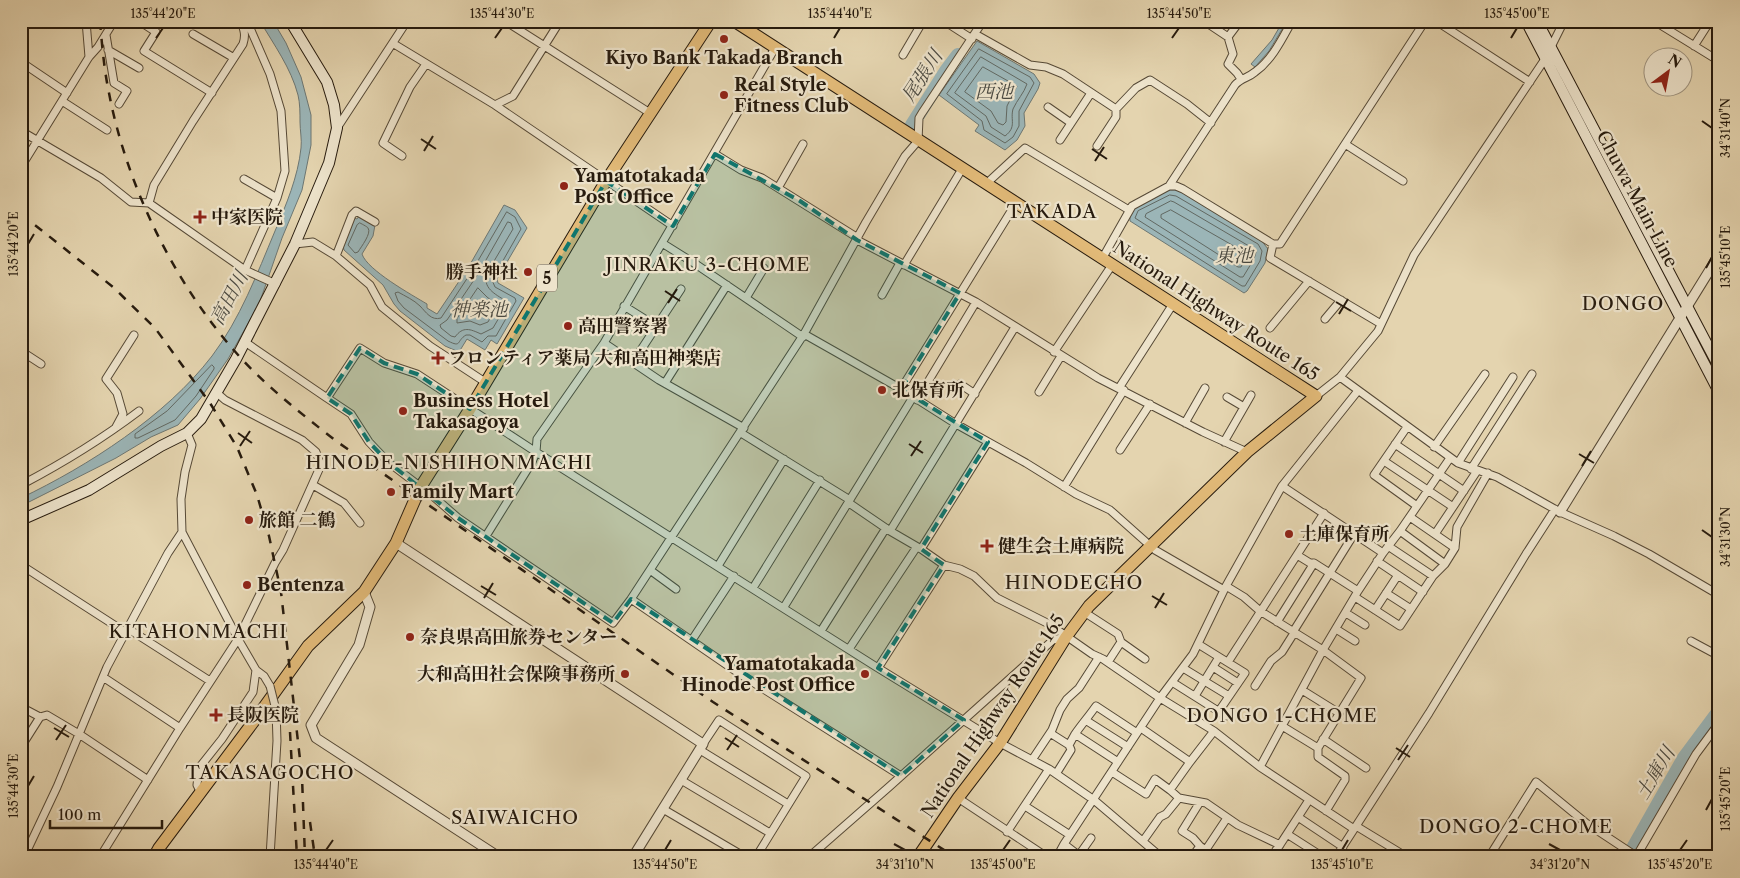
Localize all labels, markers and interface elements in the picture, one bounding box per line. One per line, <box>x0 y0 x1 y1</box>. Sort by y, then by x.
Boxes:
text: 135°44'20"E <box>131 6 195 21</box>
text: 135°44'30"E <box>470 6 534 21</box>
text: 135°44'40"E <box>808 6 872 21</box>
text: 135°44'50"E <box>1147 6 1211 21</box>
text: 135°45'00"E <box>1484 6 1550 21</box>
marker: Kiyo Bank Takada Branch <box>718 33 730 45</box>
water label: 尾張川 <box>897 44 948 106</box>
place label: Kiyo Bank Takada Branch <box>605 47 844 69</box>
north arrow <box>1642 48 1692 98</box>
text: N <box>1665 50 1685 72</box>
place label: Real Style Fitness Club <box>734 74 849 117</box>
water label: 西池 <box>975 80 1015 103</box>
marker: Real Style Fitness Club <box>718 89 730 101</box>
text: 34°31'40"N <box>1718 98 1733 158</box>
street label: Chuwa Main Line <box>1592 127 1682 271</box>
place label: Yamatotakada Post Office <box>573 165 706 208</box>
marker: Yamatotakada Post Office <box>558 180 570 192</box>
district label: TAKADA <box>1007 200 1097 223</box>
place label: 中家医院 <box>211 206 283 228</box>
marker: 中家医院 <box>193 210 207 224</box>
text: 135°44'20"E <box>6 212 21 276</box>
text: 135°45'10"E <box>1718 226 1733 288</box>
street label: National Highway Route 165 <box>1109 236 1323 386</box>
water label: 東池 <box>1215 244 1255 267</box>
district label: JINRAKU 3-CHOME <box>603 253 810 276</box>
place label: 勝手神社 <box>446 261 518 283</box>
road number: 5 <box>537 264 557 292</box>
water label: 高田川 <box>205 266 253 329</box>
marker: 勝手神社 <box>522 266 534 278</box>
district label: DONGO <box>1582 292 1664 315</box>
water label: 神楽池 <box>450 298 509 321</box>
place label: 高田警察署 <box>578 315 668 337</box>
marker: 高田警察署 <box>562 320 574 332</box>
place label: フロンティア薬局 大和高田神楽店 <box>448 347 721 369</box>
marker: フロンティア薬局 大和高田神楽店 <box>432 352 444 364</box>
place label: 北保育所 <box>892 379 964 401</box>
marker: 北保育所 <box>876 384 888 396</box>
place label: Business Hotel Takasagoya <box>413 390 549 433</box>
marker: Business Hotel Takasagoya <box>397 405 409 417</box>
district label: HINODE-NISHIHONMACHI <box>305 451 593 474</box>
place label: Family Mart <box>401 481 515 503</box>
marker: Family Mart <box>385 486 397 498</box>
text: 34°31'30"N <box>1718 507 1733 567</box>
place label: 旅館 二鶴 <box>258 509 336 531</box>
marker: 旅館 二鶴 <box>243 514 255 526</box>
place label: 土庫保育所 <box>1299 523 1389 545</box>
marker: 土庫保育所 <box>1283 528 1295 540</box>
place label: 健生会土庫病院 <box>998 535 1124 557</box>
marker: 健生会土庫病院 <box>980 539 994 553</box>
district label: HINODECHO <box>1005 571 1143 594</box>
place label: Bentenza <box>257 574 345 596</box>
marker: Bentenza <box>241 579 253 591</box>
street label: National Highway Route 165 <box>917 610 1069 822</box>
district label: KITAHONMACHI <box>109 620 287 643</box>
place label: 奈良県高田旅券センター <box>420 626 617 648</box>
marker: 奈良県高田旅券センター <box>404 631 416 643</box>
place label: Yamatotakada Hinode Post Office <box>682 653 856 696</box>
place label: 大和高田社会保険事務所 <box>417 663 615 685</box>
marker: 大和高田社会保険事務所 <box>619 668 631 680</box>
marker: Yamatotakada Hinode Post Office <box>859 668 871 680</box>
place label: 長阪医院 <box>227 704 299 726</box>
district label: DONGO 1-CHOME <box>1187 704 1377 727</box>
marker: 長阪医院 <box>209 708 223 722</box>
water label: 土庫川 <box>1630 741 1681 803</box>
text: 135°44'30"E <box>6 754 21 818</box>
district label: TAKASAGOCHO <box>186 761 354 784</box>
text: 135°45'20"E <box>1718 767 1733 831</box>
scale bar <box>50 798 162 830</box>
text: 100 m <box>58 805 101 824</box>
district label: SAIWAICHO <box>451 806 579 829</box>
district label: DONGO 2-CHOME <box>1419 815 1613 838</box>
text: 135°44'40"E <box>294 857 358 872</box>
text: 135°44'50"E <box>633 857 697 872</box>
text: 34°31'10"N <box>876 857 934 872</box>
text: 135°45'00"E <box>970 857 1036 872</box>
text: 135°45'10"E <box>1311 857 1373 872</box>
text: 34°31'20"N <box>1530 857 1590 872</box>
text: 135°45'20"E <box>1648 857 1712 872</box>

